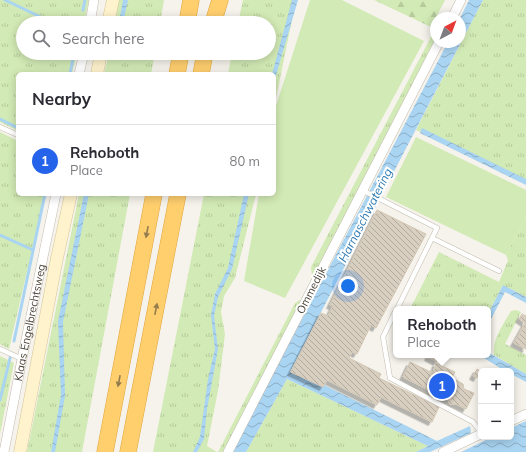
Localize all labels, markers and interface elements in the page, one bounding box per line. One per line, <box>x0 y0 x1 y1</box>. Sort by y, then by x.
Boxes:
north arrow <box>430 12 466 48</box>
search box <box>16 16 276 60</box>
icon: search <box>30 27 52 49</box>
text: Search here <box>62 29 144 48</box>
text: Nearby <box>32 88 91 109</box>
text: Rehoboth <box>70 143 139 162</box>
text: 1 <box>41 153 49 169</box>
text: 80 m <box>230 153 260 169</box>
text: Place <box>70 162 103 178</box>
water label: Harnaschwatering <box>335 165 395 265</box>
one-way arrow <box>144 226 150 238</box>
street label: Klaas Engelbrechtsweg <box>11 263 48 382</box>
street label: Ommedijk <box>293 264 329 316</box>
your location <box>338 276 358 296</box>
one-way arrow <box>153 303 159 315</box>
popup <box>393 306 491 358</box>
text: Rehoboth <box>407 315 477 334</box>
text: Place <box>407 334 440 350</box>
map controls <box>478 368 514 440</box>
button: + <box>478 368 514 404</box>
pin: 1 <box>429 371 455 401</box>
one-way arrow <box>115 375 121 387</box>
button: − <box>478 404 514 440</box>

